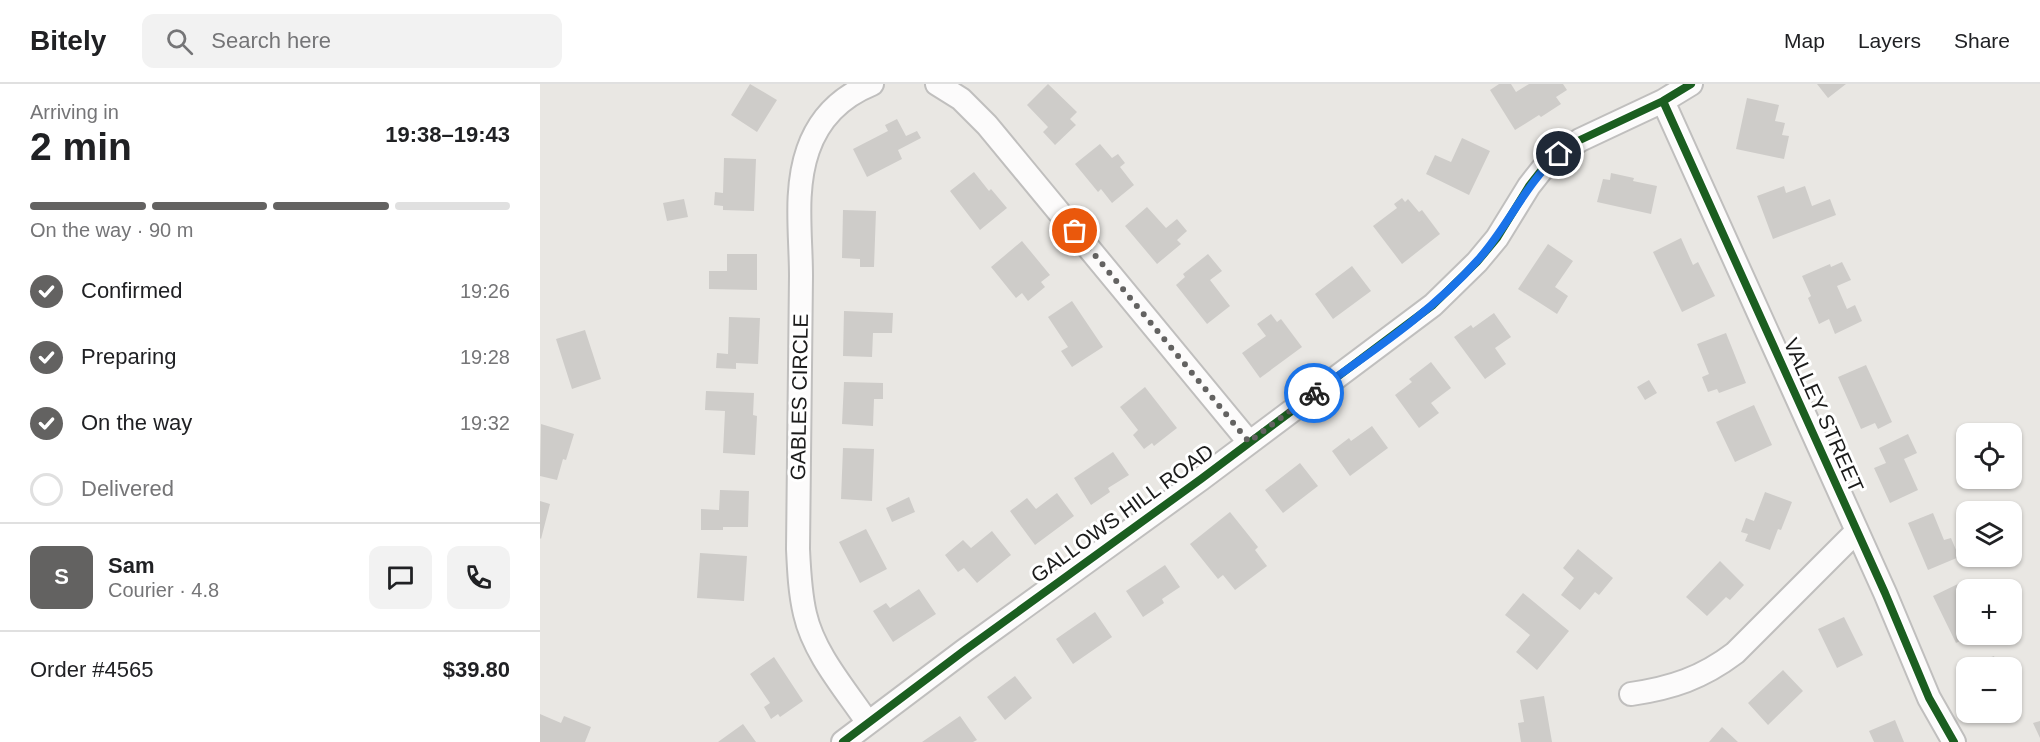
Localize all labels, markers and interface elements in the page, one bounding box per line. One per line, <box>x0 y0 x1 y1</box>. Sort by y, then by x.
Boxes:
search box <box>142 14 562 68</box>
text: Bitely <box>30 25 106 56</box>
icon: search <box>163 25 196 58</box>
text: Search here <box>211 28 331 53</box>
text: Map <box>1784 29 1825 52</box>
text: Layers <box>1858 29 1921 52</box>
text: Share <box>1954 29 2010 52</box>
text: Arriving in <box>30 101 119 123</box>
text: 19:38–19:43 <box>385 122 510 147</box>
text: 2 min <box>30 125 132 168</box>
pin <box>1533 128 1584 179</box>
icon: home <box>1542 137 1575 170</box>
pin <box>1049 205 1100 256</box>
icon: bag <box>1058 214 1091 247</box>
text: On the way · 90 m <box>30 219 193 241</box>
icon: check <box>30 275 63 308</box>
text: Confirmed <box>81 278 182 303</box>
text: 19:26 <box>460 280 510 302</box>
street label: GABLES CIRCLE <box>786 313 812 481</box>
street label: VALLEY STREET <box>1780 334 1868 496</box>
icon: check <box>30 341 63 374</box>
text: Preparing <box>81 344 176 369</box>
text: 19:28 <box>460 346 510 368</box>
courier <box>1284 363 1344 423</box>
icon: bike <box>1298 377 1331 410</box>
icon: check <box>30 407 63 440</box>
text: On the way <box>81 410 192 435</box>
text: 19:32 <box>460 412 510 434</box>
map controls <box>1956 423 2022 723</box>
button: locate <box>1956 423 2022 489</box>
street label: GALLOWS HILL ROAD <box>1026 439 1218 587</box>
text: Delivered <box>81 476 174 501</box>
button: layers <box>1956 501 2022 567</box>
button: chat <box>369 546 432 609</box>
button: phone <box>447 546 510 609</box>
text: Sam <box>108 553 154 578</box>
text: S <box>54 564 69 589</box>
text: Courier · 4.8 <box>108 579 219 601</box>
button: + <box>1956 579 2022 645</box>
text: Order #4565 <box>30 657 154 682</box>
text: $39.80 <box>443 657 510 682</box>
button: − <box>1956 657 2022 723</box>

